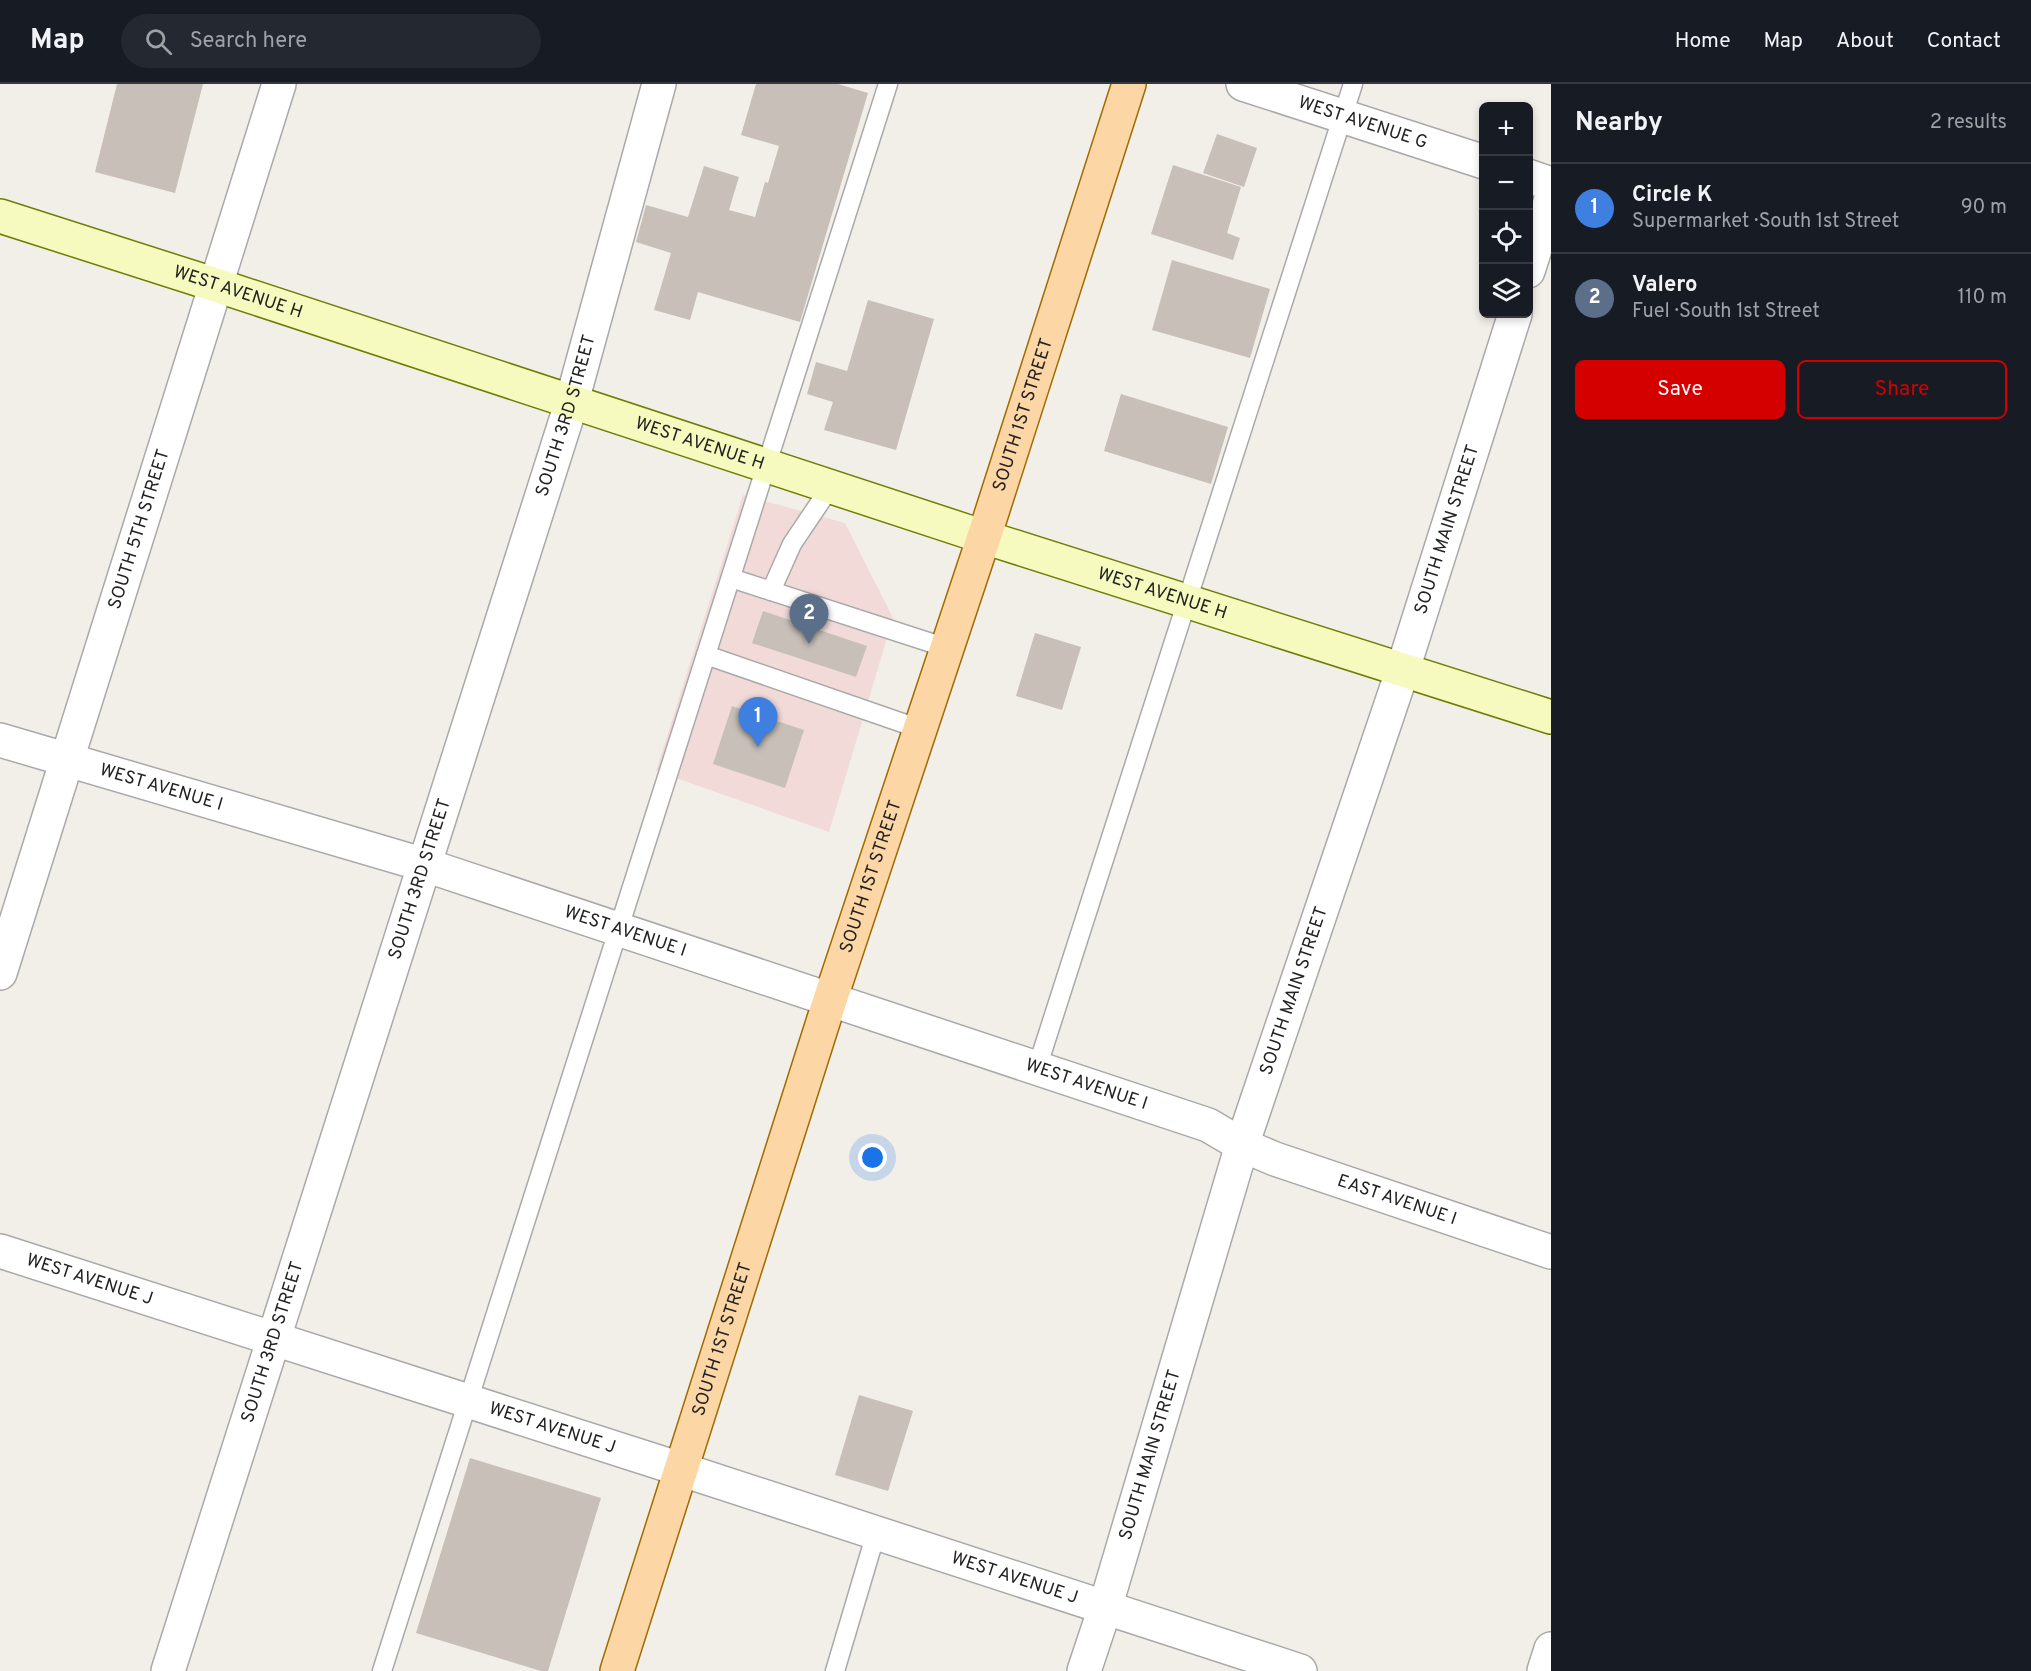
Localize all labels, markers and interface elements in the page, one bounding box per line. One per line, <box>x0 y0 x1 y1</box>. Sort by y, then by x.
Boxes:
search box <box>121 14 541 68</box>
text: Map <box>30 23 85 59</box>
icon: search <box>142 25 175 58</box>
text: Search here <box>190 28 307 55</box>
text: Home <box>1675 28 1731 55</box>
text: Map <box>1764 28 1803 55</box>
text: About <box>1836 28 1894 55</box>
text: Contact <box>1927 28 2001 55</box>
street label: WEST AVENUE G <box>1295 91 1430 154</box>
map controls <box>1479 102 1533 318</box>
button: + <box>1479 102 1533 156</box>
text: Nearby <box>1575 107 1663 140</box>
text: 2 results <box>1930 110 2007 136</box>
button: − <box>1479 156 1533 210</box>
text: Circle K <box>1632 182 1713 209</box>
text: 1 <box>1591 195 1599 221</box>
text: 90 m <box>1961 195 2007 221</box>
text: Supermarket · South 1st Street <box>1632 209 1899 235</box>
button: locate <box>1479 210 1533 264</box>
street label: WEST AVENUE H <box>170 261 306 324</box>
button: layers <box>1479 264 1533 318</box>
text: Valero <box>1632 272 1697 299</box>
text: 2 <box>1588 285 1601 311</box>
text: 110 m <box>1958 285 2007 311</box>
text: Fuel · South 1st Street <box>1632 299 1820 325</box>
street label: SOUTH 3RD STREET <box>531 332 601 499</box>
street label: SOUTH 1ST STREET <box>988 336 1058 495</box>
button: Save <box>1575 360 1785 419</box>
button: Share <box>1797 360 2007 419</box>
street label: WEST AVENUE H <box>632 412 767 476</box>
street label: SOUTH MAIN STREET <box>1409 442 1485 617</box>
street label: SOUTH 5TH STREET <box>103 446 175 612</box>
street label: WEST AVENUE H <box>1094 562 1230 625</box>
pin: 2 <box>790 594 828 644</box>
pin: 1 <box>738 698 777 747</box>
street label: WEST AVENUE I <box>97 758 225 816</box>
street label: SOUTH 3RD STREET <box>384 796 456 962</box>
street label: SOUTH 1ST STREET <box>835 797 907 956</box>
street label: WEST AVENUE I <box>561 901 689 962</box>
street label: SOUTH MAIN STREET <box>1255 904 1333 1078</box>
street label: WEST AVENUE I <box>1022 1054 1150 1116</box>
your location <box>858 1143 887 1172</box>
street label: EAST AVENUE I <box>1334 1169 1460 1231</box>
street label: WEST AVENUE J <box>23 1249 156 1311</box>
street label: SOUTH 3RD STREET <box>236 1259 309 1426</box>
street label: SOUTH 1ST STREET <box>687 1260 757 1419</box>
street label: SOUTH MAIN STREET <box>1114 1367 1186 1543</box>
street label: WEST AVENUE J <box>486 1397 619 1459</box>
street label: WEST AVENUE J <box>948 1547 1081 1609</box>

